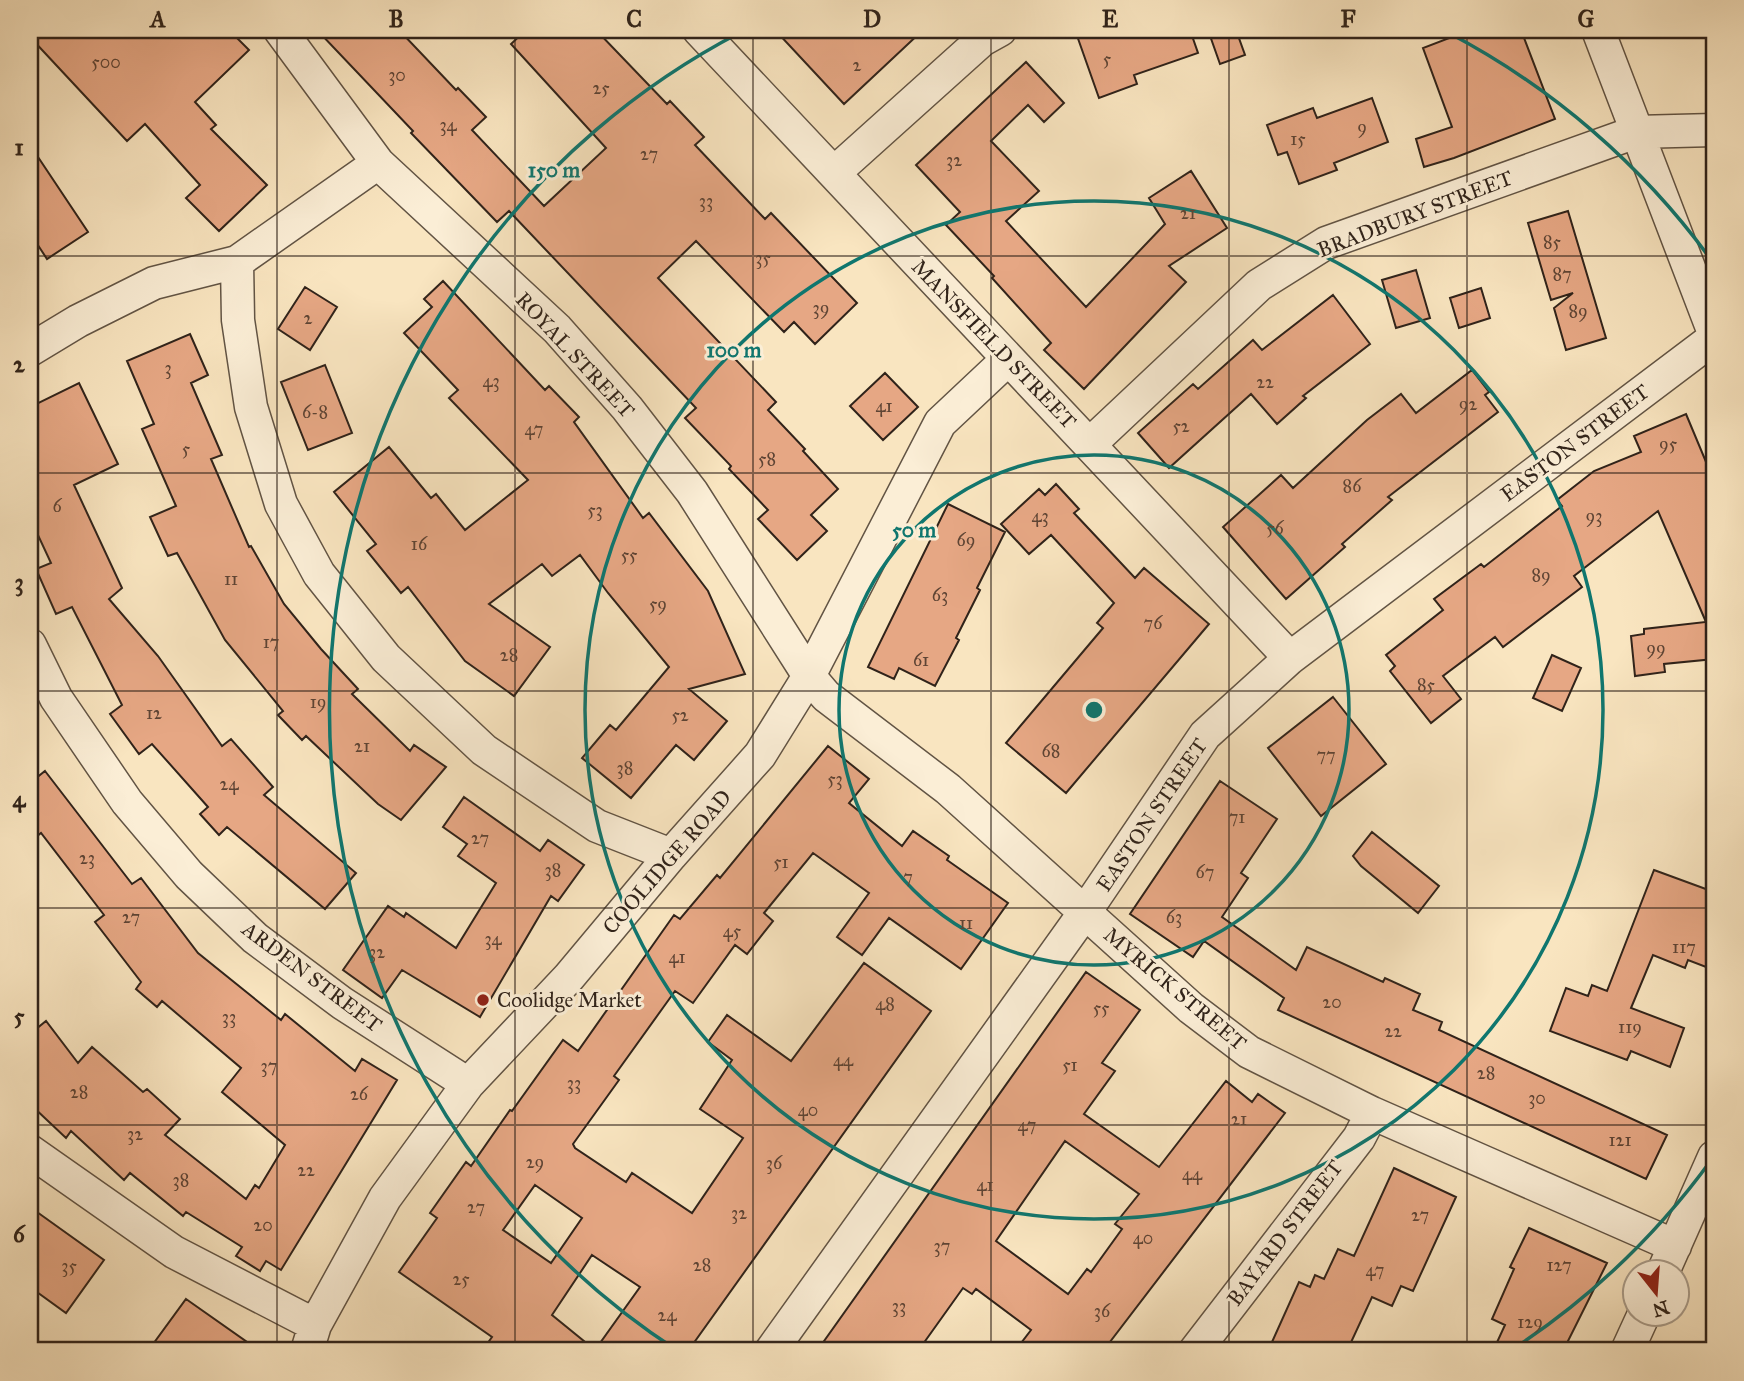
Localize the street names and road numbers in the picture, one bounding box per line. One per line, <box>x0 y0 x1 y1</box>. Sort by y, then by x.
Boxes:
street label: BRADBURY STREET <box>1314 165 1516 263</box>
street label: MANSFIELD STREET <box>906 254 1082 434</box>
street label: ROYAL STREET <box>510 287 640 423</box>
street label: EASTON STREET <box>1496 379 1654 507</box>
street label: EASTON STREET <box>1091 733 1213 897</box>
street label: COOLIDGE ROAD <box>597 784 737 940</box>
street label: ARDEN STREET <box>236 915 387 1038</box>
street label: MYRICK STREET <box>1098 922 1252 1056</box>
street label: BAYARD STREET <box>1222 1155 1348 1311</box>

